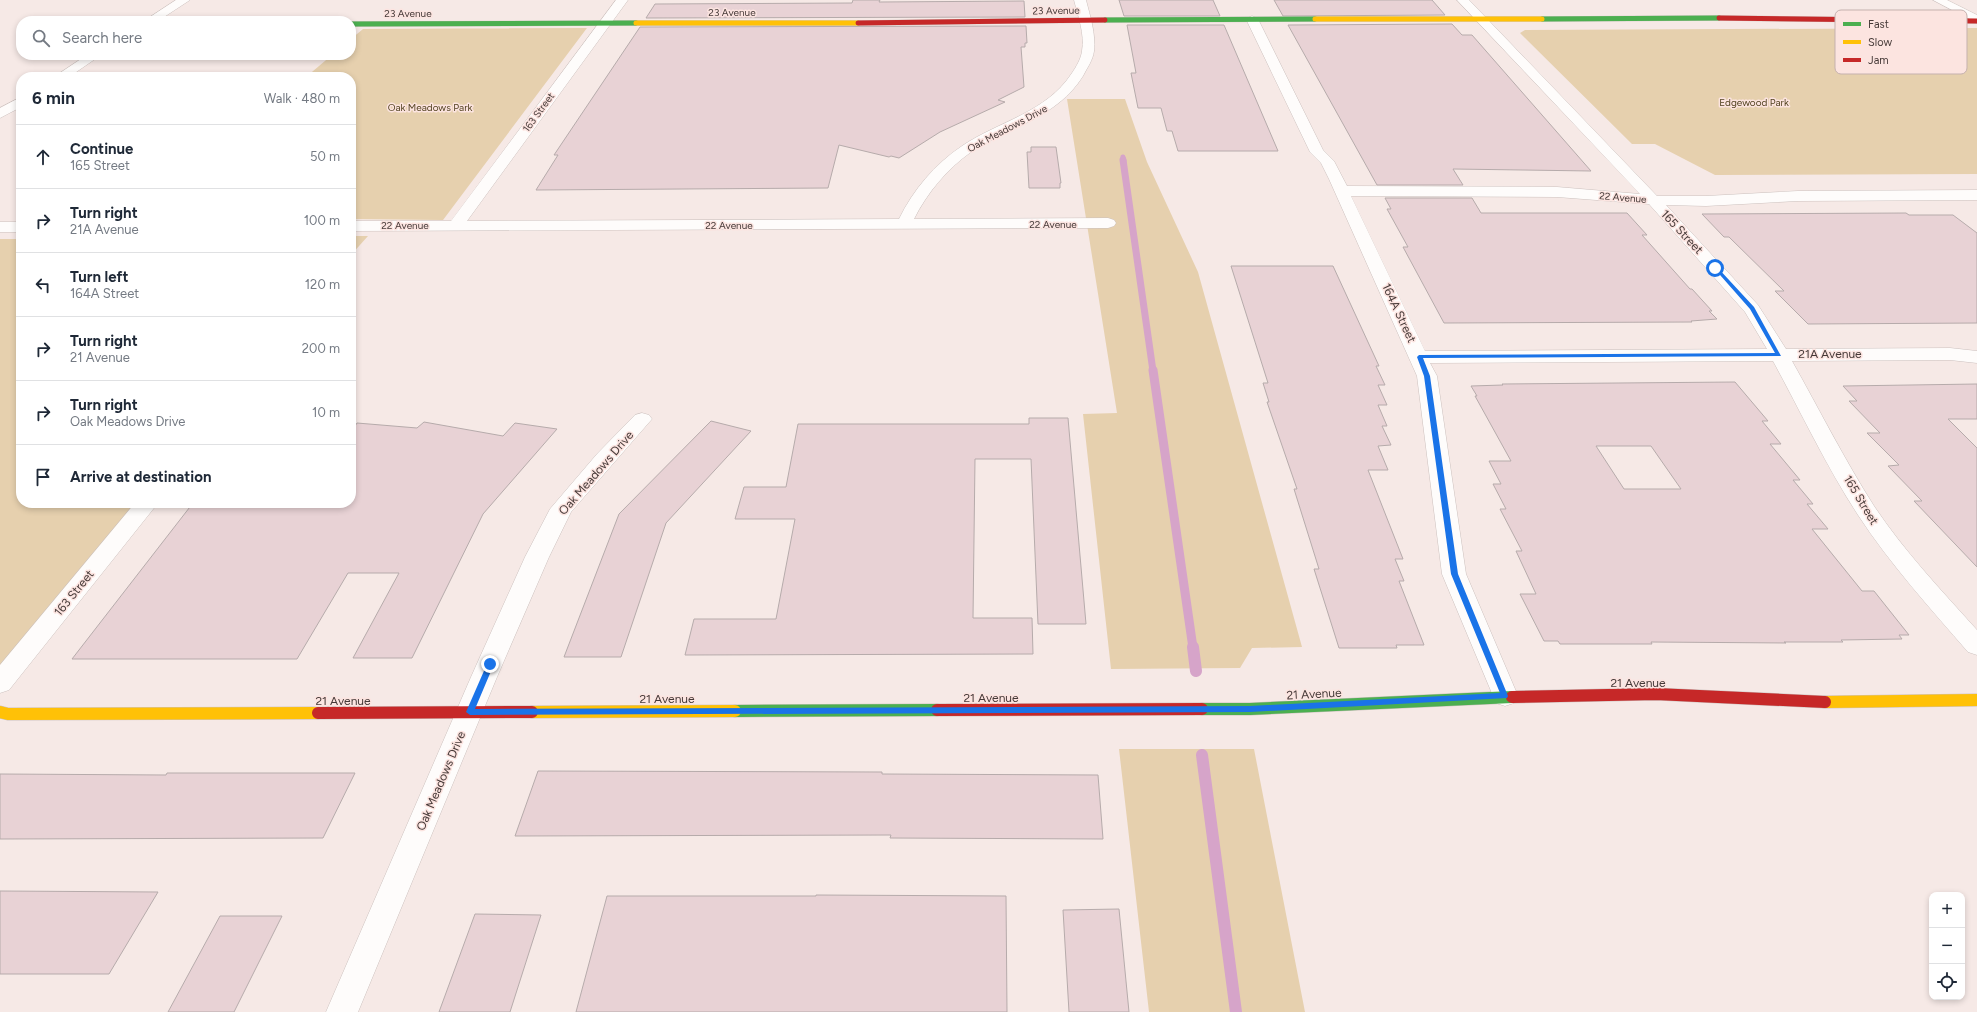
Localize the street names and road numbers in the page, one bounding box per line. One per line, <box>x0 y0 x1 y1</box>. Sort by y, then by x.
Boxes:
street label: 23 Avenue <box>1032 4 1080 17</box>
street label: 23 Avenue <box>708 6 756 19</box>
street label: 23 Avenue <box>384 7 432 20</box>
street label: 163 Street <box>520 90 557 135</box>
street label: Oak Meadows Drive <box>965 102 1050 155</box>
street label: 22 Avenue <box>1599 189 1648 206</box>
street label: 165 Street <box>1658 207 1706 257</box>
street label: 22 Avenue <box>1029 218 1077 231</box>
street label: 22 Avenue <box>381 219 429 232</box>
street label: 22 Avenue <box>705 219 753 232</box>
street label: 164A Street <box>1379 281 1419 345</box>
street label: 21A Avenue <box>1798 347 1862 361</box>
street label: Oak Meadows Drive <box>556 428 637 518</box>
street label: 165 Street <box>1841 473 1881 528</box>
street label: 163 Street <box>51 567 97 619</box>
street label: 21 Avenue <box>1610 676 1666 690</box>
street label: 21 Avenue <box>1286 686 1342 702</box>
street label: 21 Avenue <box>963 691 1019 705</box>
street label: 21 Avenue <box>639 692 695 706</box>
street label: 21 Avenue <box>315 694 371 708</box>
street label: Oak Meadows Drive <box>414 729 468 833</box>

